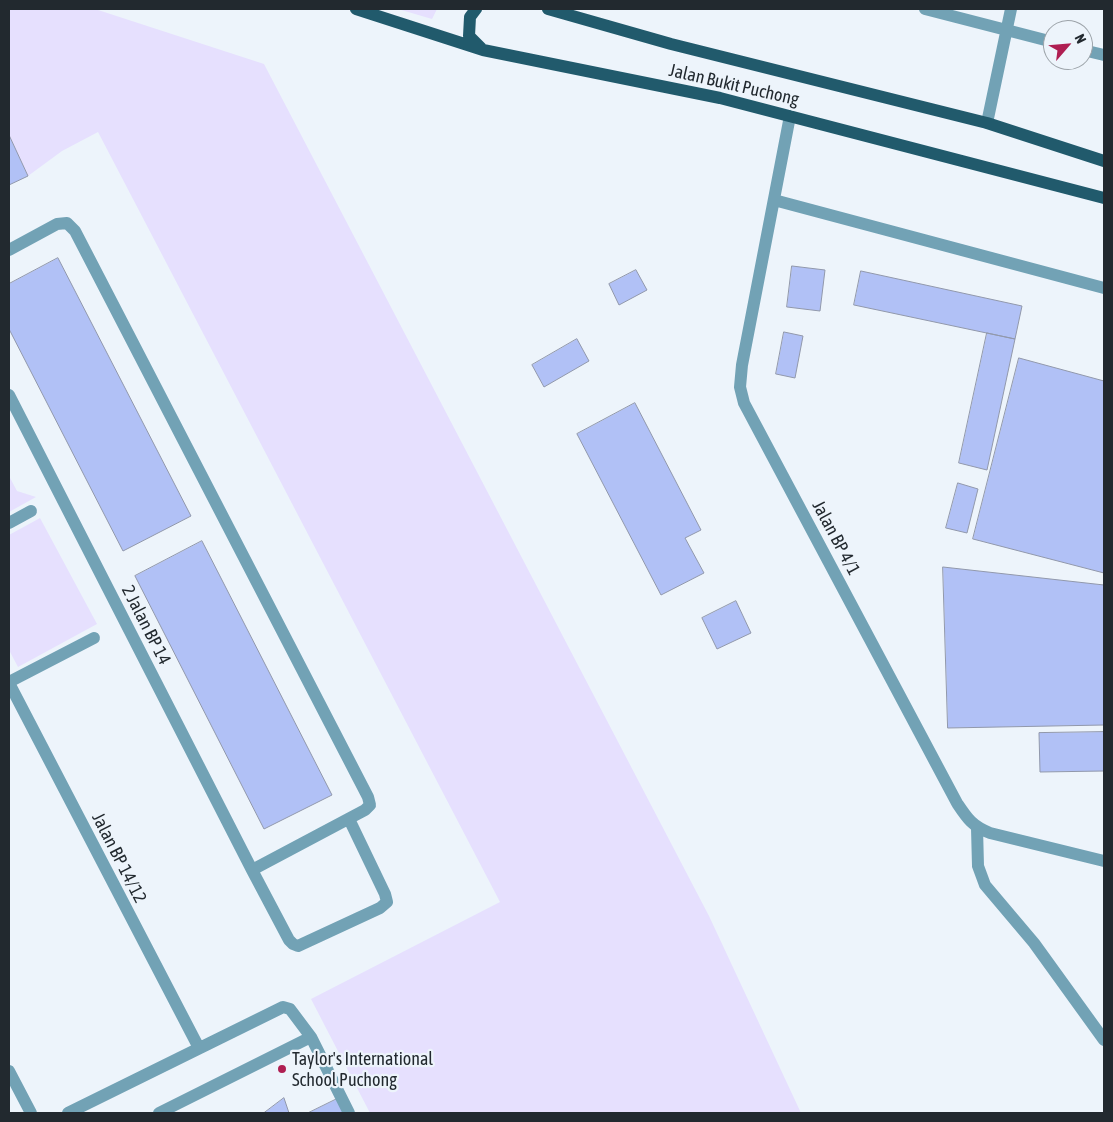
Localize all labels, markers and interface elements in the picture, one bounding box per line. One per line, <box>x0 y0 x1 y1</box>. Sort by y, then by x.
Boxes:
north arrow <box>1043 20 1093 70</box>
text: N <box>1071 31 1089 46</box>
street label: Jalan Bukit Puchong <box>667 60 801 110</box>
street label: Jalan BP 4/1 <box>807 497 865 579</box>
street label: 2 Jalan BP 14 <box>117 582 175 668</box>
street label: Jalan BP 14/12 <box>87 809 151 907</box>
place label: Taylor's International School Puchong <box>292 1048 433 1090</box>
marker: Taylor's International School Puchong <box>276 1063 288 1075</box>

